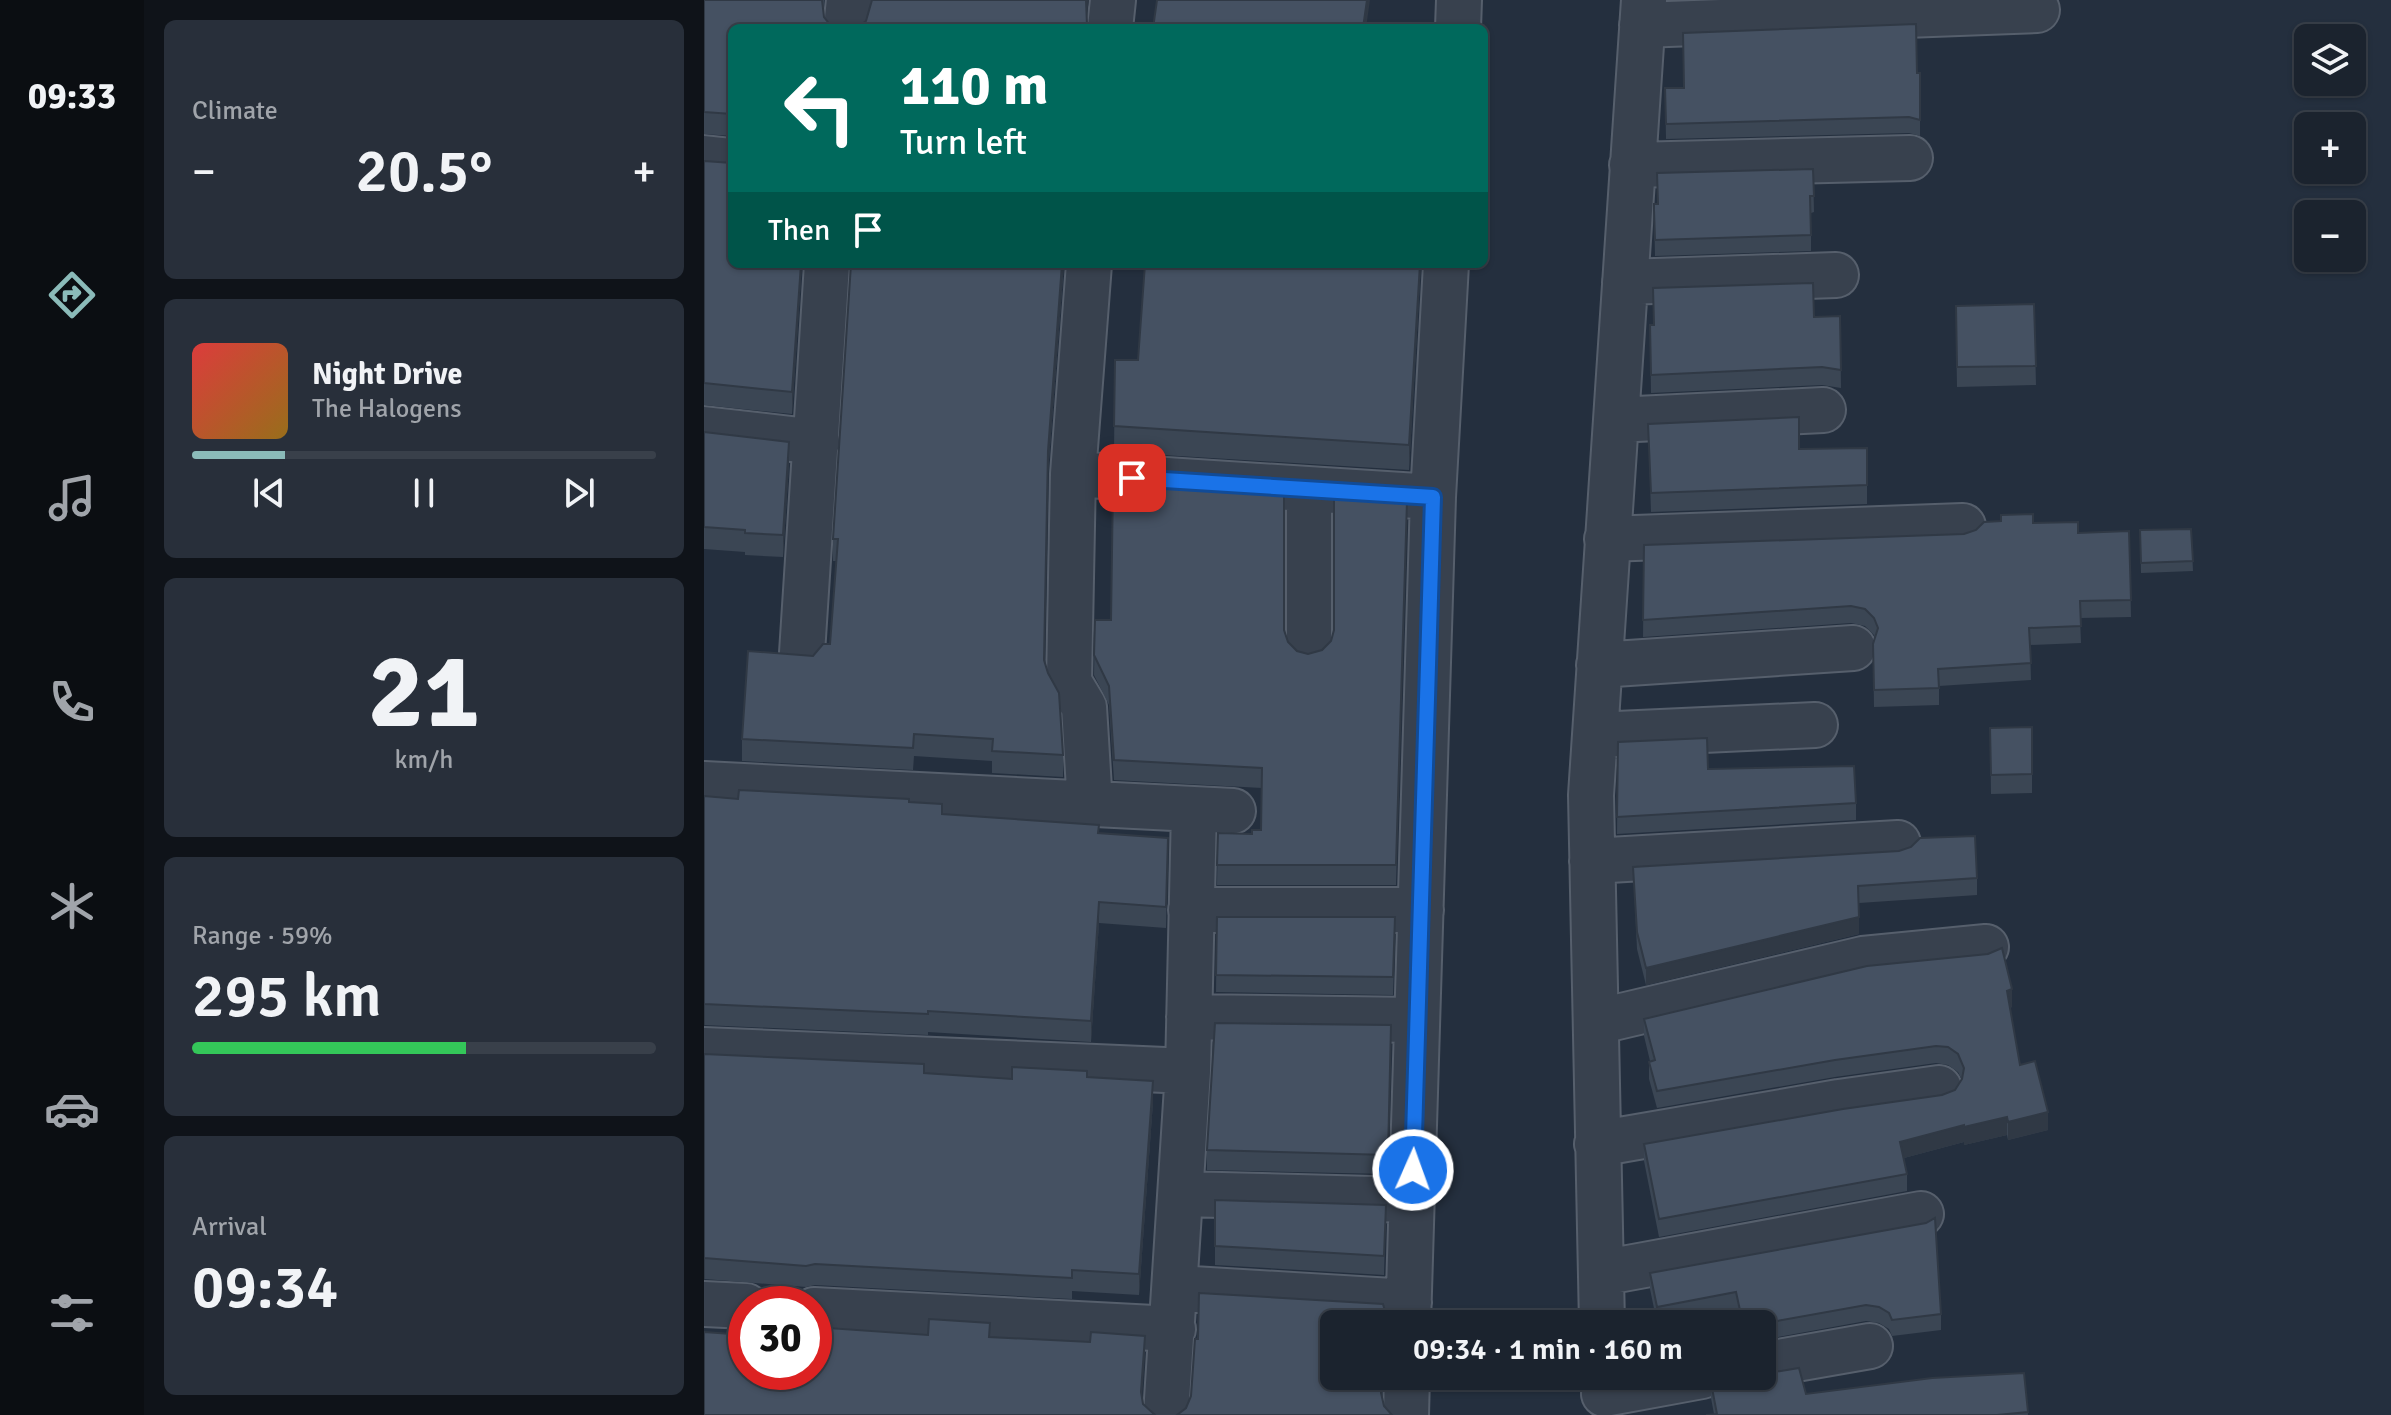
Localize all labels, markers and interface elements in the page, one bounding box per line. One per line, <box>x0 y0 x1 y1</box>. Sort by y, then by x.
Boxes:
map controls <box>2294 24 2366 272</box>
button: layers <box>2294 24 2366 96</box>
text: 110 m <box>900 51 1048 120</box>
icon: left <box>768 56 872 160</box>
text: 09:33 <box>28 74 116 119</box>
text: Climate <box>192 95 278 127</box>
button: + <box>2294 112 2366 184</box>
text: Turn left <box>900 120 1027 165</box>
text: 20.5° <box>356 135 492 209</box>
text: − <box>192 145 216 199</box>
text: + <box>632 145 656 199</box>
button: − <box>2294 200 2366 272</box>
icon: arrive <box>846 208 890 252</box>
text: Then <box>768 212 830 249</box>
icon: directions <box>44 267 100 323</box>
text: Night Drive <box>312 356 462 393</box>
text: The Halogens <box>312 393 462 425</box>
pin <box>1098 444 1166 512</box>
icon: arrive <box>1110 456 1154 500</box>
icon: music <box>44 470 100 526</box>
icon: previous <box>247 471 291 515</box>
icon: pause <box>402 471 446 515</box>
icon: next <box>557 471 601 515</box>
text: 21 <box>368 628 480 756</box>
icon: phone <box>44 674 100 730</box>
text: km/h <box>395 744 453 776</box>
icon: climate <box>44 878 100 934</box>
text: Range · 59% <box>192 920 333 952</box>
text: 295 km <box>192 960 381 1034</box>
icon: car <box>44 1081 100 1137</box>
position arrow <box>1371 1128 1455 1212</box>
text: Arrival <box>192 1211 267 1243</box>
text: 09:34 <box>192 1251 339 1325</box>
icon: filters <box>44 1285 100 1341</box>
speed limit sign: 30 <box>728 1286 832 1390</box>
text: 09:34 · 1 min · 160 m <box>1413 1331 1683 1368</box>

